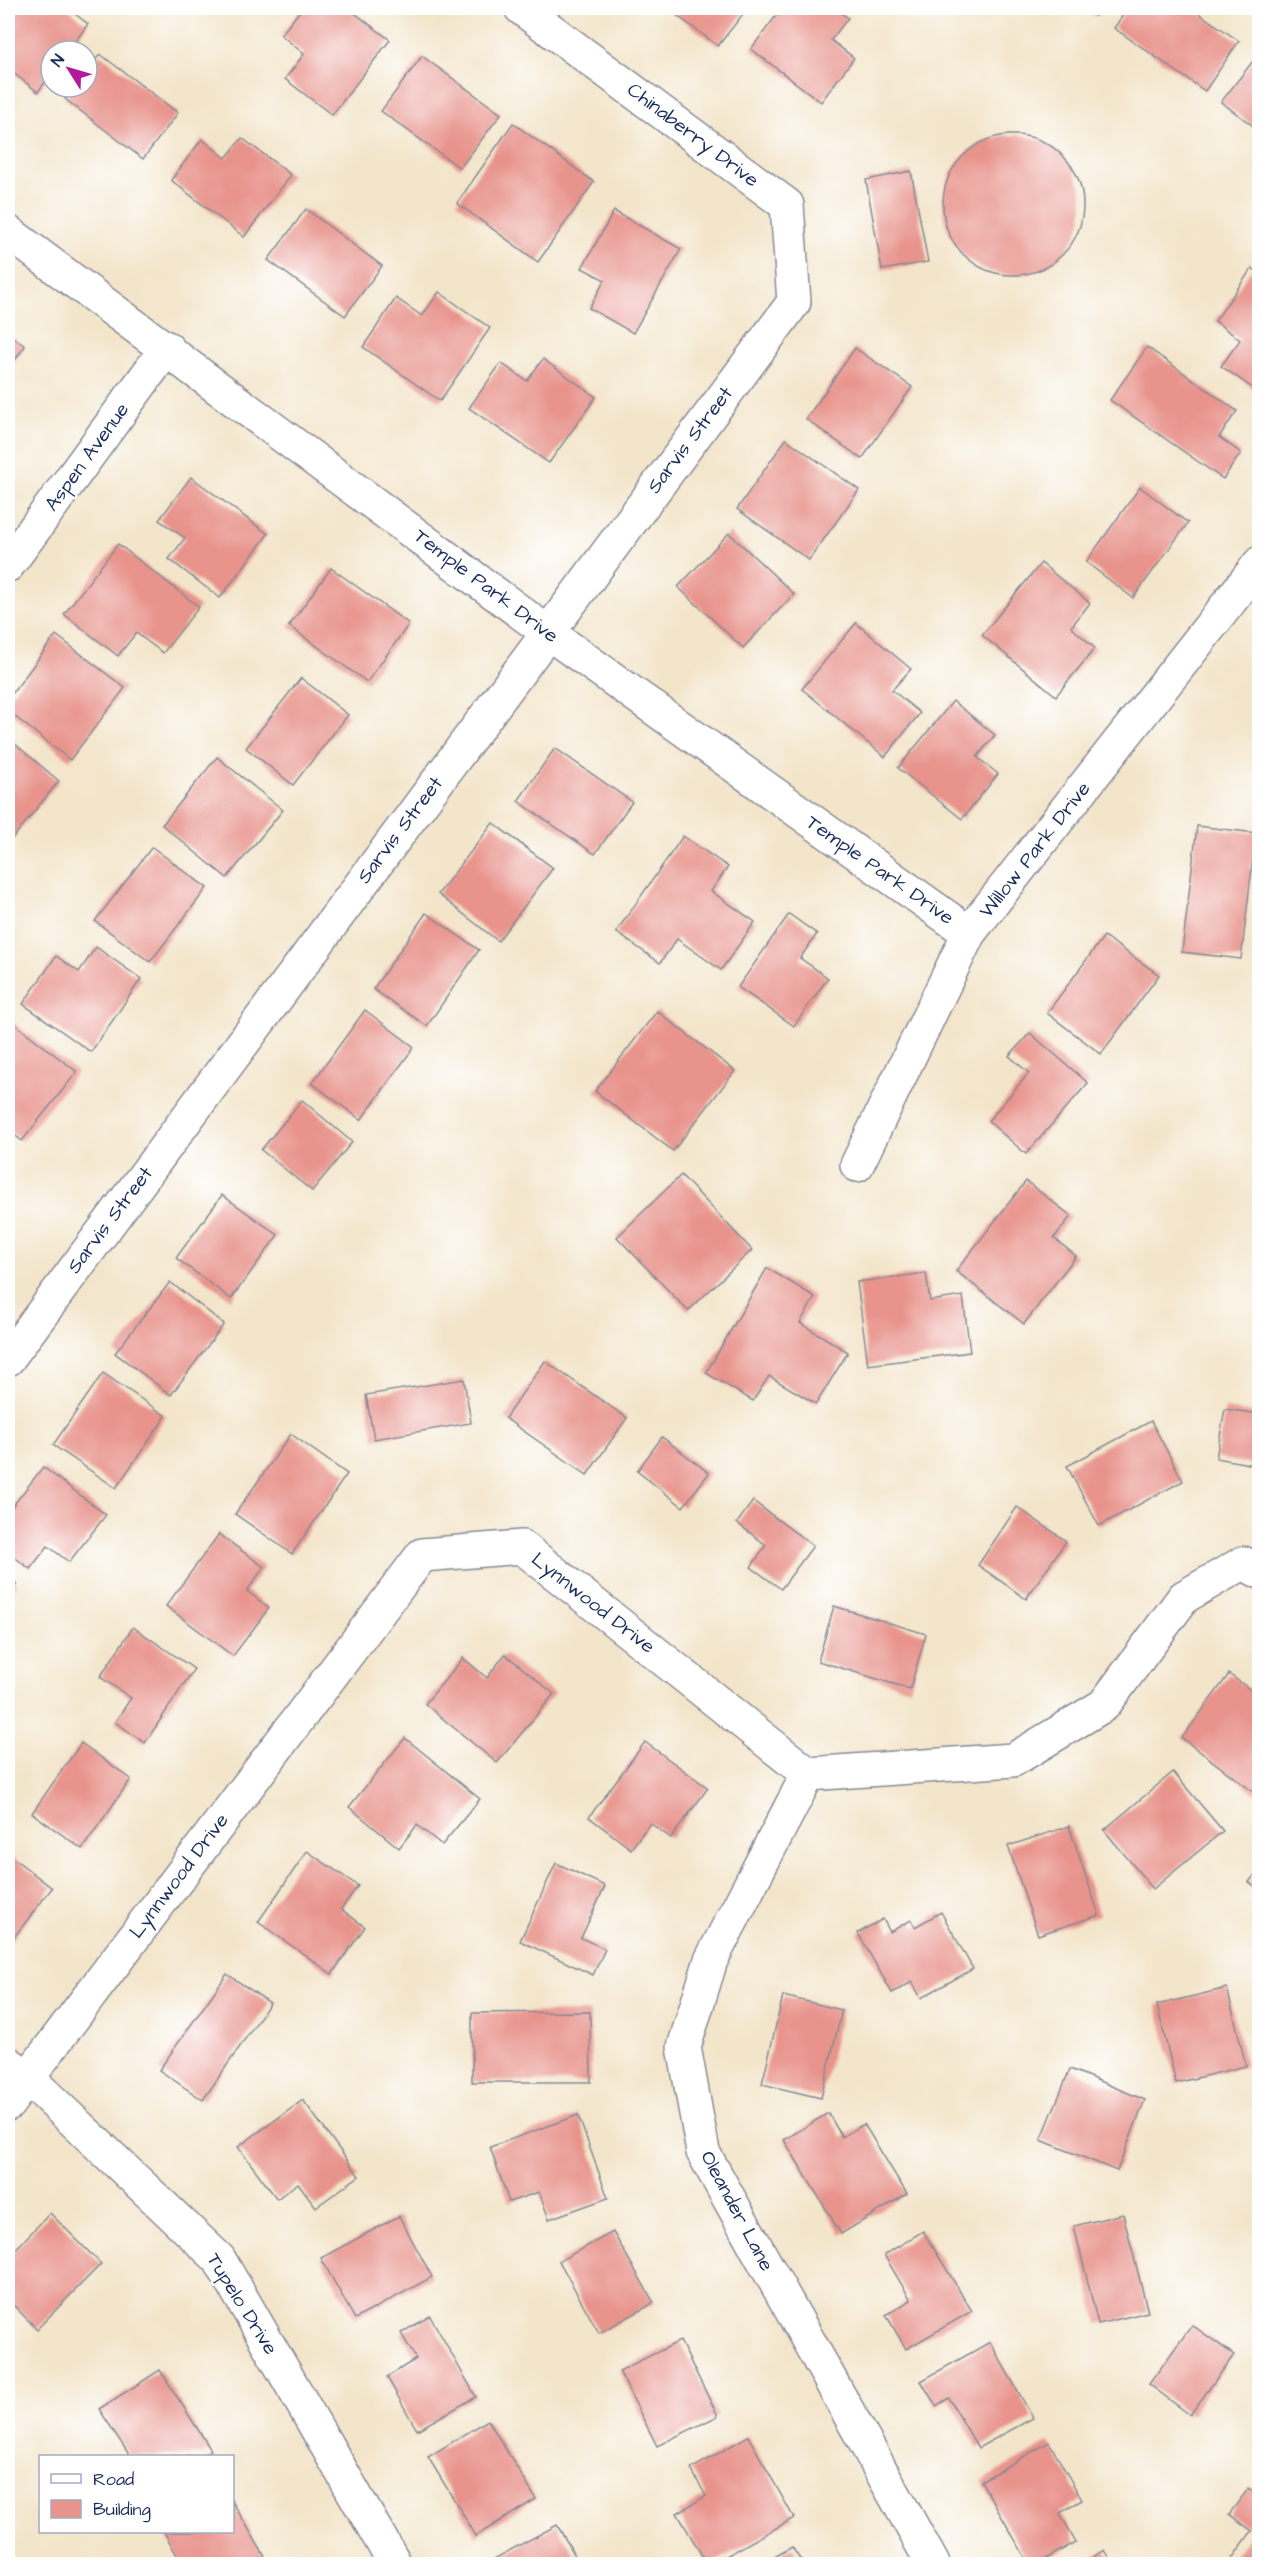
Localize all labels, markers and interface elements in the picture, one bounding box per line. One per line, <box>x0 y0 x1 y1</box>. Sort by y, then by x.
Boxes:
north arrow <box>39 39 99 99</box>
text: N <box>46 50 70 71</box>
street label: Chinaberry Drive <box>621 76 765 195</box>
street label: Sarvis Street <box>641 381 739 499</box>
street label: Aspen Avenue <box>38 397 136 517</box>
street label: Temple Park Drive <box>408 522 564 650</box>
street label: Sarvis Street <box>351 771 449 889</box>
street label: Willow Park Drive <box>973 776 1097 924</box>
street label: Temple Park Drive <box>801 809 960 932</box>
street label: Sarvis Street <box>61 1161 159 1279</box>
street label: Lynnwood Drive <box>525 1546 661 1661</box>
street label: Lynnwood Drive <box>123 1808 236 1945</box>
street label: Oleander Lane <box>694 2146 781 2276</box>
street label: Tupelo Drive <box>200 2248 284 2360</box>
legend <box>39 2455 234 2533</box>
text: Road <box>93 2467 134 2492</box>
text: Building <box>93 2497 151 2523</box>

